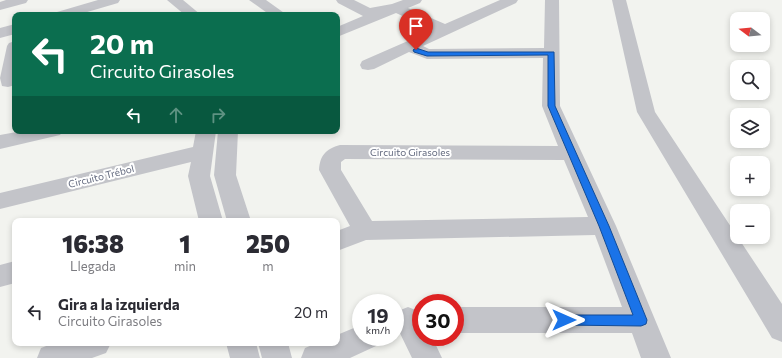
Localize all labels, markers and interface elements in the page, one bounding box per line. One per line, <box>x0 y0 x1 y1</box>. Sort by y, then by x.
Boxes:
pin <box>399 9 433 50</box>
north arrow <box>730 12 770 52</box>
map controls <box>730 12 770 244</box>
icon: arrive <box>405 15 427 37</box>
text: 20 m <box>90 26 154 60</box>
icon: left <box>24 28 76 80</box>
text: Circuito Girasoles <box>90 60 234 82</box>
button: search <box>730 60 770 100</box>
icon: left <box>123 104 145 126</box>
icon: ahead <box>165 104 187 126</box>
icon: right <box>207 104 229 126</box>
button: layers <box>730 108 770 148</box>
street label: Circuito Girasoles <box>370 146 451 158</box>
button: + <box>730 156 770 196</box>
street label: Circuito Trébol <box>67 162 135 190</box>
button: − <box>730 204 770 244</box>
text: 16:38 <box>62 229 124 258</box>
text: 1 <box>179 229 191 258</box>
text: 250 <box>246 229 290 258</box>
text: Llegada <box>70 258 116 274</box>
text: min <box>174 258 196 274</box>
text: m <box>262 258 274 274</box>
speed limit sign: 30 <box>412 294 464 346</box>
text: Gira a la izquierda <box>58 295 180 313</box>
position arrow <box>543 299 585 341</box>
icon: left <box>24 301 46 323</box>
text: 20 m <box>294 303 328 321</box>
text: 19 <box>367 303 389 327</box>
text: Circuito Girasoles <box>58 313 162 329</box>
text: km/h <box>366 324 390 336</box>

